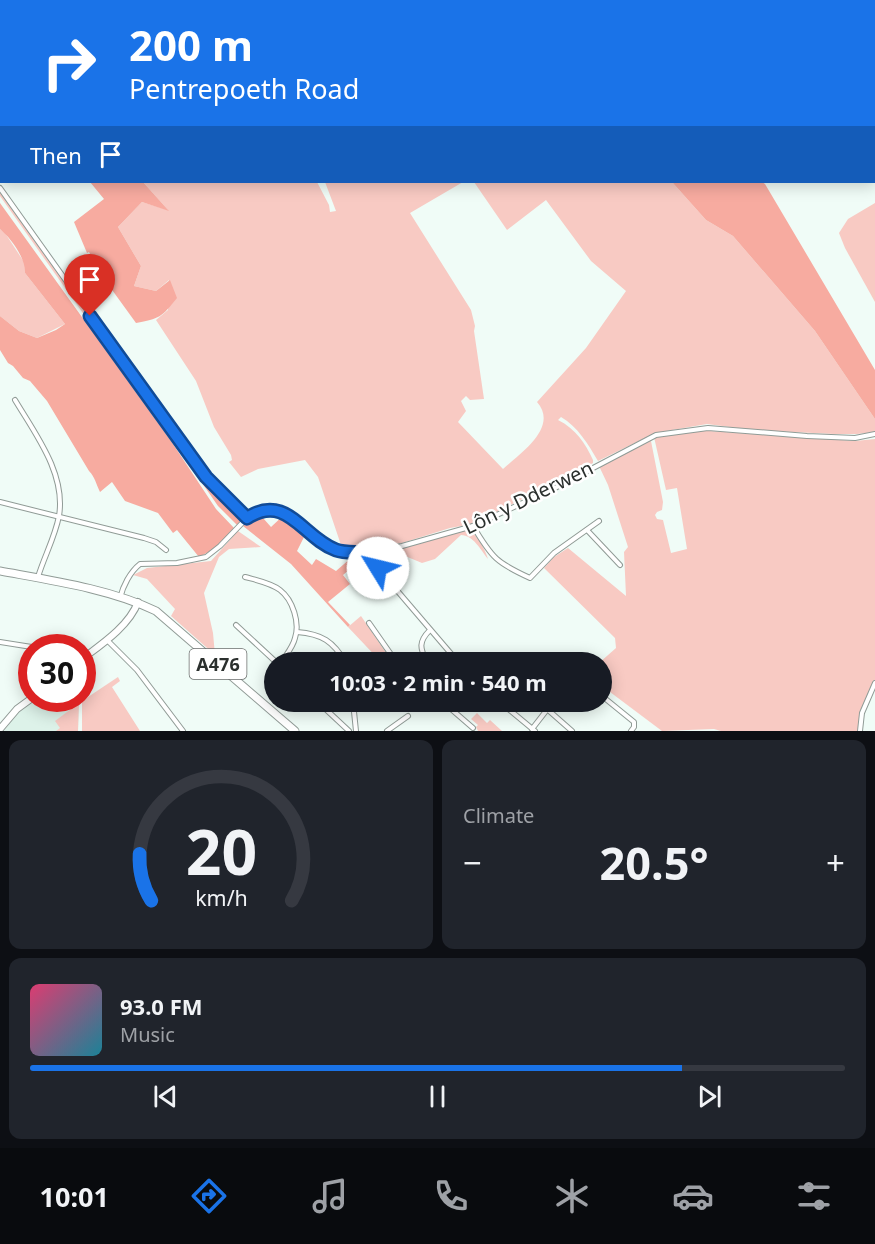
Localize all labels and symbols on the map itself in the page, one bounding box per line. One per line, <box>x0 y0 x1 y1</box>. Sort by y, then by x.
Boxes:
pin <box>64 254 115 316</box>
street label: Lôn y Dderwen <box>459 454 597 540</box>
position arrow <box>346 536 410 600</box>
speed limit sign: 30 <box>18 634 96 712</box>
road number: A476 <box>190 649 246 679</box>

